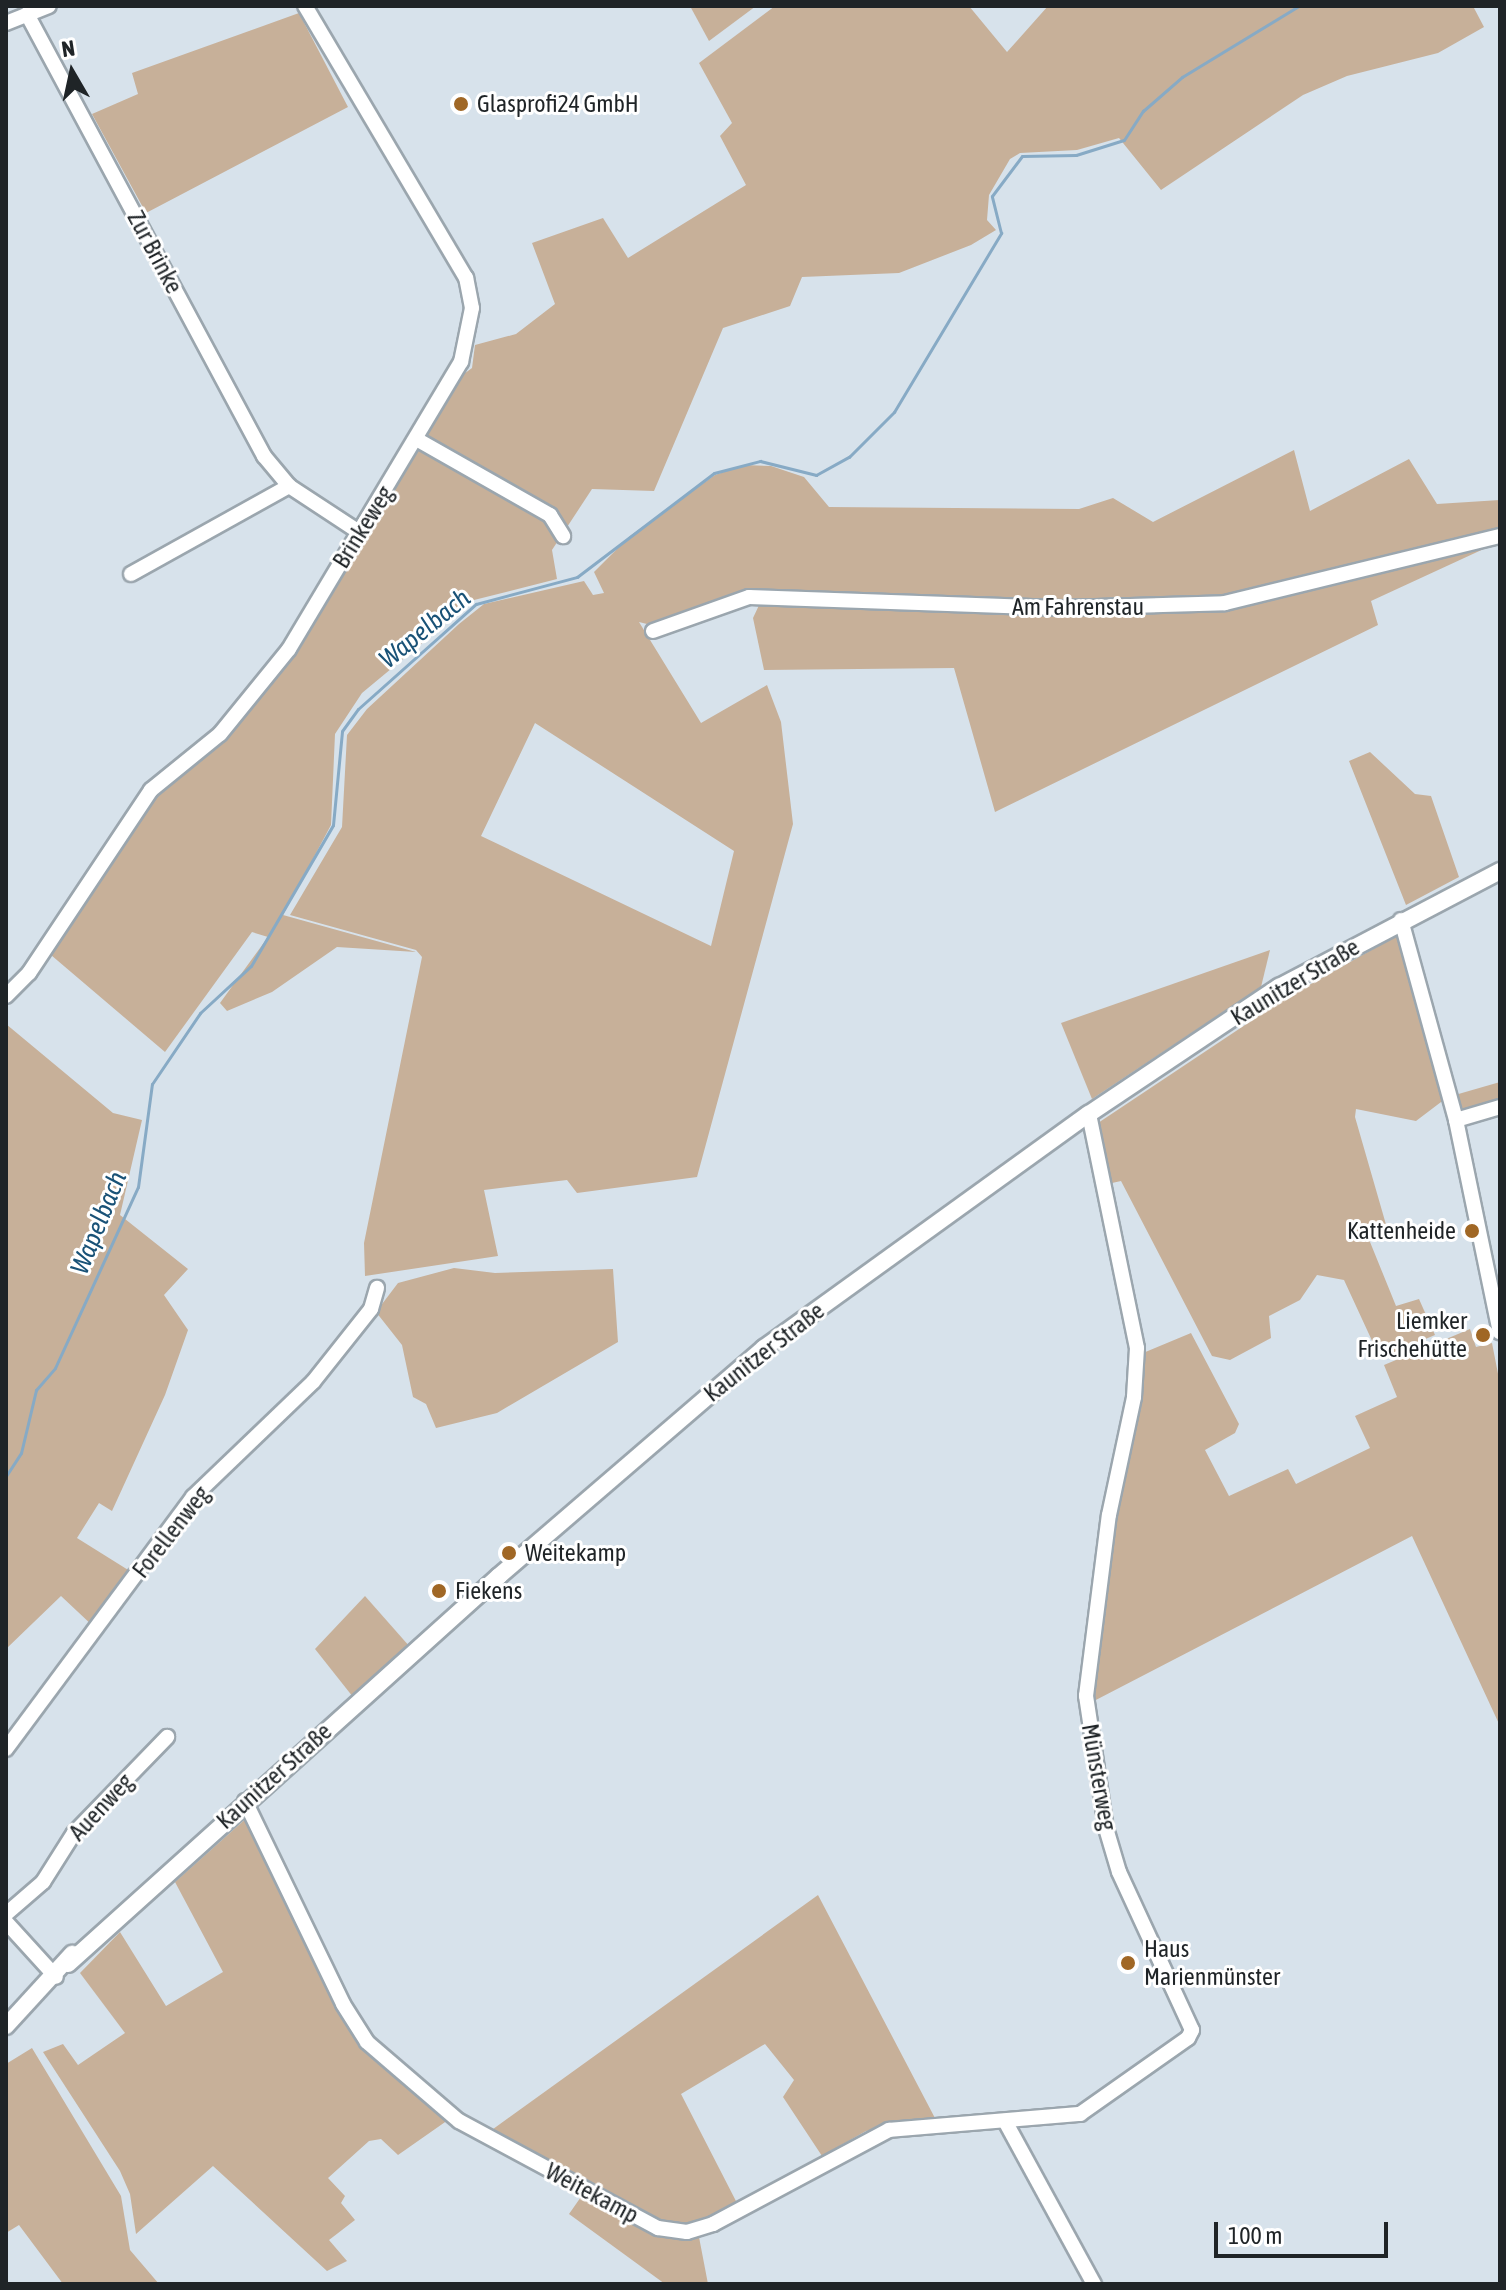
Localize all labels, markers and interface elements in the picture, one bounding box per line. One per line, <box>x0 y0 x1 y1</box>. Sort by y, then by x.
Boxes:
north arrow <box>32 32 112 112</box>
text: N <box>60 34 77 62</box>
place label: Glasprofi24 GmbH <box>477 90 639 118</box>
marker: Glasprofi24 GmbH <box>452 95 470 113</box>
street label: Zur Brinke <box>121 206 189 298</box>
street label: Brinkeweg <box>327 481 399 573</box>
water label: Wapelbach <box>373 583 477 675</box>
street label: Am Fahrenstau <box>1012 593 1144 621</box>
street label: Kaunitzer Straße <box>1226 932 1364 1032</box>
water label: Wapelbach <box>64 1167 134 1279</box>
place label: Kattenheide <box>1347 1217 1456 1245</box>
marker: Kattenheide <box>1463 1222 1481 1240</box>
street label: Kaunitzer Straße <box>698 1296 830 1408</box>
place label: Liemker Frischehütte <box>1358 1307 1467 1363</box>
marker: Liemker Frischehütte <box>1474 1326 1492 1344</box>
street label: Forellenweg <box>126 1480 216 1584</box>
place label: Weitekamp <box>525 1539 626 1567</box>
marker: Weitekamp <box>500 1544 518 1562</box>
place label: Fiekens <box>455 1577 522 1605</box>
marker: Fiekens <box>430 1582 448 1600</box>
street label: Kaunitzer Straße <box>211 1717 337 1835</box>
street label: Münsterweg <box>1075 1721 1123 1833</box>
street label: Auenweg <box>63 1767 139 1847</box>
place label: Haus Marienmünster <box>1144 1935 1280 1991</box>
marker: Haus Marienmünster <box>1119 1954 1137 1972</box>
street label: Weitekamp <box>541 2157 643 2229</box>
scale bar <box>1218 2206 1392 2256</box>
text: 100 m <box>1228 2222 1282 2249</box>

